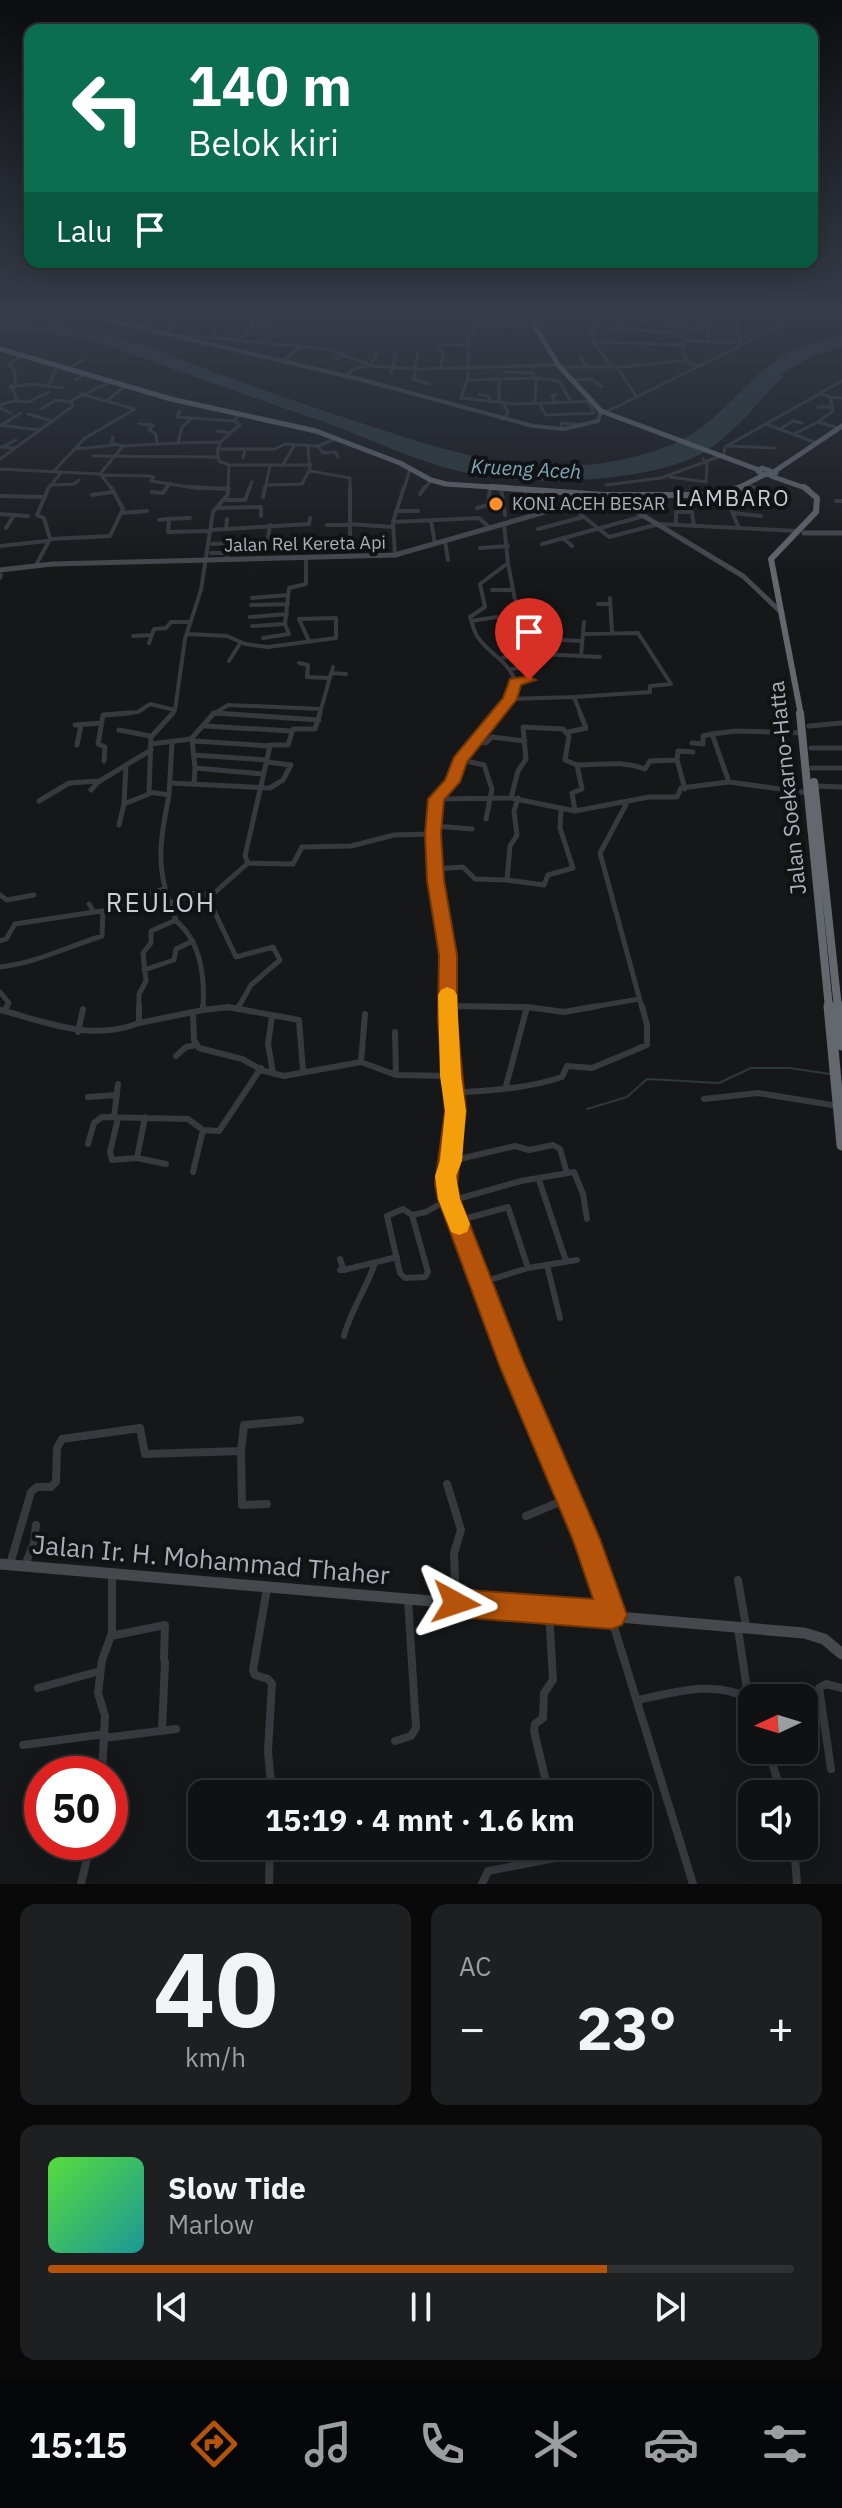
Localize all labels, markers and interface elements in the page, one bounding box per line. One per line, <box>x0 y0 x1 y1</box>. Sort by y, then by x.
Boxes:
text: 140 m <box>188 49 352 121</box>
icon: left <box>56 56 160 160</box>
text: Belok kiri <box>188 119 339 166</box>
icon: arrive <box>128 208 172 252</box>
text: Lalu <box>56 211 112 250</box>
water label: Krueng Aceh <box>470 452 582 485</box>
district label: LAMBARO <box>675 483 791 512</box>
place label: KONI ACEH BESAR <box>512 492 666 515</box>
marker: KONI ACEH BESAR <box>487 495 505 513</box>
street label: Jalan Rel Kereta Api <box>224 531 386 556</box>
pin <box>495 598 563 680</box>
icon: arrive <box>507 610 551 654</box>
street label: Jalan Soekarno-Hatta <box>761 679 812 896</box>
district label: REULOH <box>106 885 216 919</box>
street label: Jalan Ir. H. Mohammad Thaher <box>31 1526 392 1592</box>
position arrow <box>414 1561 498 1645</box>
north arrow <box>738 1684 818 1764</box>
map controls <box>738 1684 818 1860</box>
speed limit sign: 50 <box>24 1756 128 1860</box>
button: sound <box>738 1780 818 1860</box>
text: 15:19 · 4 mnt · 1.6 km <box>265 1800 575 1839</box>
text: 40 <box>153 1920 278 2056</box>
text: AC <box>459 1949 491 1983</box>
text: 23° <box>576 1988 677 2067</box>
text: − <box>459 1999 485 2056</box>
text: + <box>768 1999 794 2056</box>
text: km/h <box>185 2040 246 2074</box>
text: Slow Tide <box>168 2168 306 2207</box>
text: Marlow <box>168 2207 254 2241</box>
icon: previous <box>150 2285 194 2329</box>
icon: pause <box>399 2285 443 2329</box>
icon: next <box>648 2285 692 2329</box>
icon: directions <box>186 2416 242 2472</box>
icon: music <box>300 2416 356 2472</box>
icon: phone <box>414 2416 470 2472</box>
icon: climate <box>528 2416 584 2472</box>
icon: car <box>643 2416 699 2472</box>
icon: filters <box>757 2416 813 2472</box>
text: 15:15 <box>29 2421 127 2468</box>

